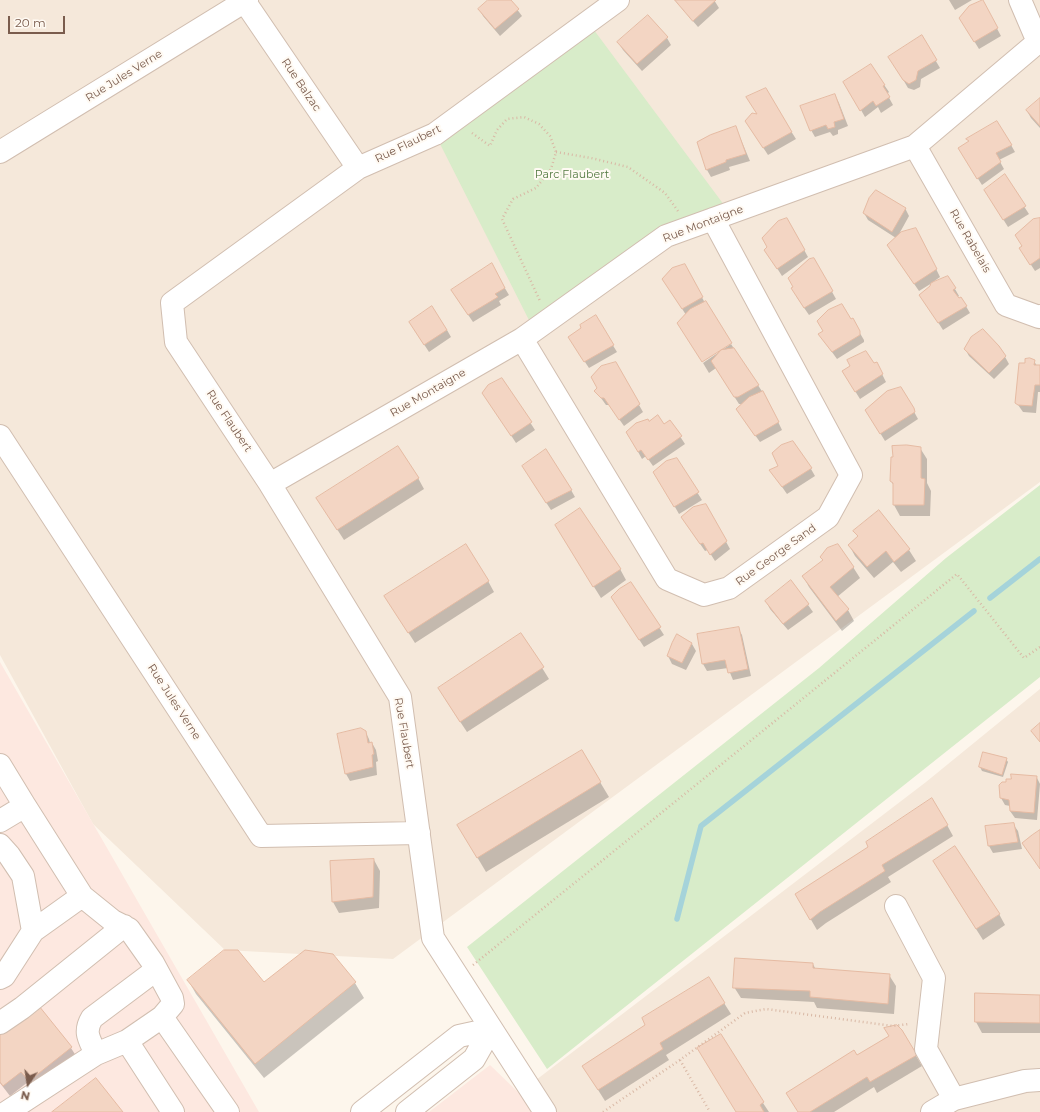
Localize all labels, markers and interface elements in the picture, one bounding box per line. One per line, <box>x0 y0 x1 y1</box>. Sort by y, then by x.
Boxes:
scale bar <box>10 8 67 34</box>
text: 20 m <box>15 15 46 30</box>
street label: Rue Jules Verne <box>83 47 165 105</box>
street label: Rue Balzac <box>278 56 324 114</box>
street label: Rue Flaubert <box>373 122 443 166</box>
park label: Parc Flaubert <box>535 168 609 182</box>
street label: Rue Montaigne <box>661 203 745 245</box>
street label: Rue Rabelais <box>946 207 994 275</box>
street label: Rue Montaigne <box>388 366 468 420</box>
street label: Rue Flaubert <box>203 388 255 454</box>
street label: Rue George Sand <box>733 521 819 589</box>
street label: Rue Jules Verne <box>145 662 203 742</box>
street label: Rue Flaubert <box>391 696 417 770</box>
north arrow <box>8 1064 48 1104</box>
text: N <box>19 1088 31 1104</box>

